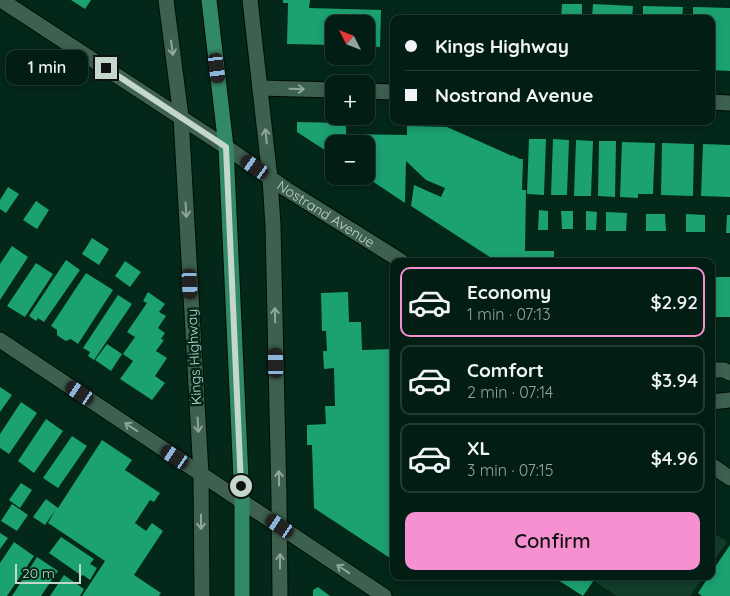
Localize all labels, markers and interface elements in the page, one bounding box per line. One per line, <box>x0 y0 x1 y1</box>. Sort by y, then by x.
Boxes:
north arrow <box>325 15 375 65</box>
map controls <box>325 15 375 185</box>
text: Kings Highway <box>435 34 569 58</box>
one-way arrow <box>167 40 177 56</box>
callout: 1 min <box>6 50 88 86</box>
car <box>207 52 226 84</box>
text: 1 min <box>28 57 66 77</box>
route end <box>95 57 117 79</box>
button: + <box>325 75 375 125</box>
text: Nostrand Avenue <box>435 83 593 107</box>
one-way arrow <box>288 84 305 94</box>
one-way arrow <box>261 128 271 144</box>
button: − <box>325 135 375 185</box>
car <box>238 152 271 182</box>
street label: Nostrand Avenue <box>273 176 378 251</box>
one-way arrow <box>182 202 191 218</box>
car <box>181 269 198 299</box>
icon: car <box>407 280 452 325</box>
text: Economy <box>467 280 551 304</box>
text: $2.92 <box>650 290 698 314</box>
text: 1 min · 07:13 <box>467 304 551 324</box>
street label: Kings Highway <box>182 308 206 406</box>
one-way arrow <box>270 308 279 324</box>
car <box>268 348 283 378</box>
icon: car <box>407 358 452 403</box>
text: Comfort <box>467 358 544 382</box>
text: $3.94 <box>651 368 698 392</box>
car <box>63 378 96 408</box>
text: 2 min · 07:14 <box>467 382 553 402</box>
one-way arrow <box>193 416 203 433</box>
one-way arrow <box>124 422 138 433</box>
icon: car <box>407 436 452 481</box>
text: XL <box>467 436 490 460</box>
car <box>158 442 191 472</box>
text: $4.96 <box>651 446 698 470</box>
text: 3 min · 07:15 <box>467 460 553 480</box>
one-way arrow <box>274 470 283 486</box>
route start <box>230 475 252 497</box>
car <box>263 511 296 541</box>
button: Confirm <box>405 512 700 570</box>
one-way arrow <box>196 514 206 530</box>
one-way arrow <box>275 554 285 570</box>
scale bar <box>15 561 81 584</box>
text: 20 m <box>22 564 55 582</box>
one-way arrow <box>337 564 351 574</box>

